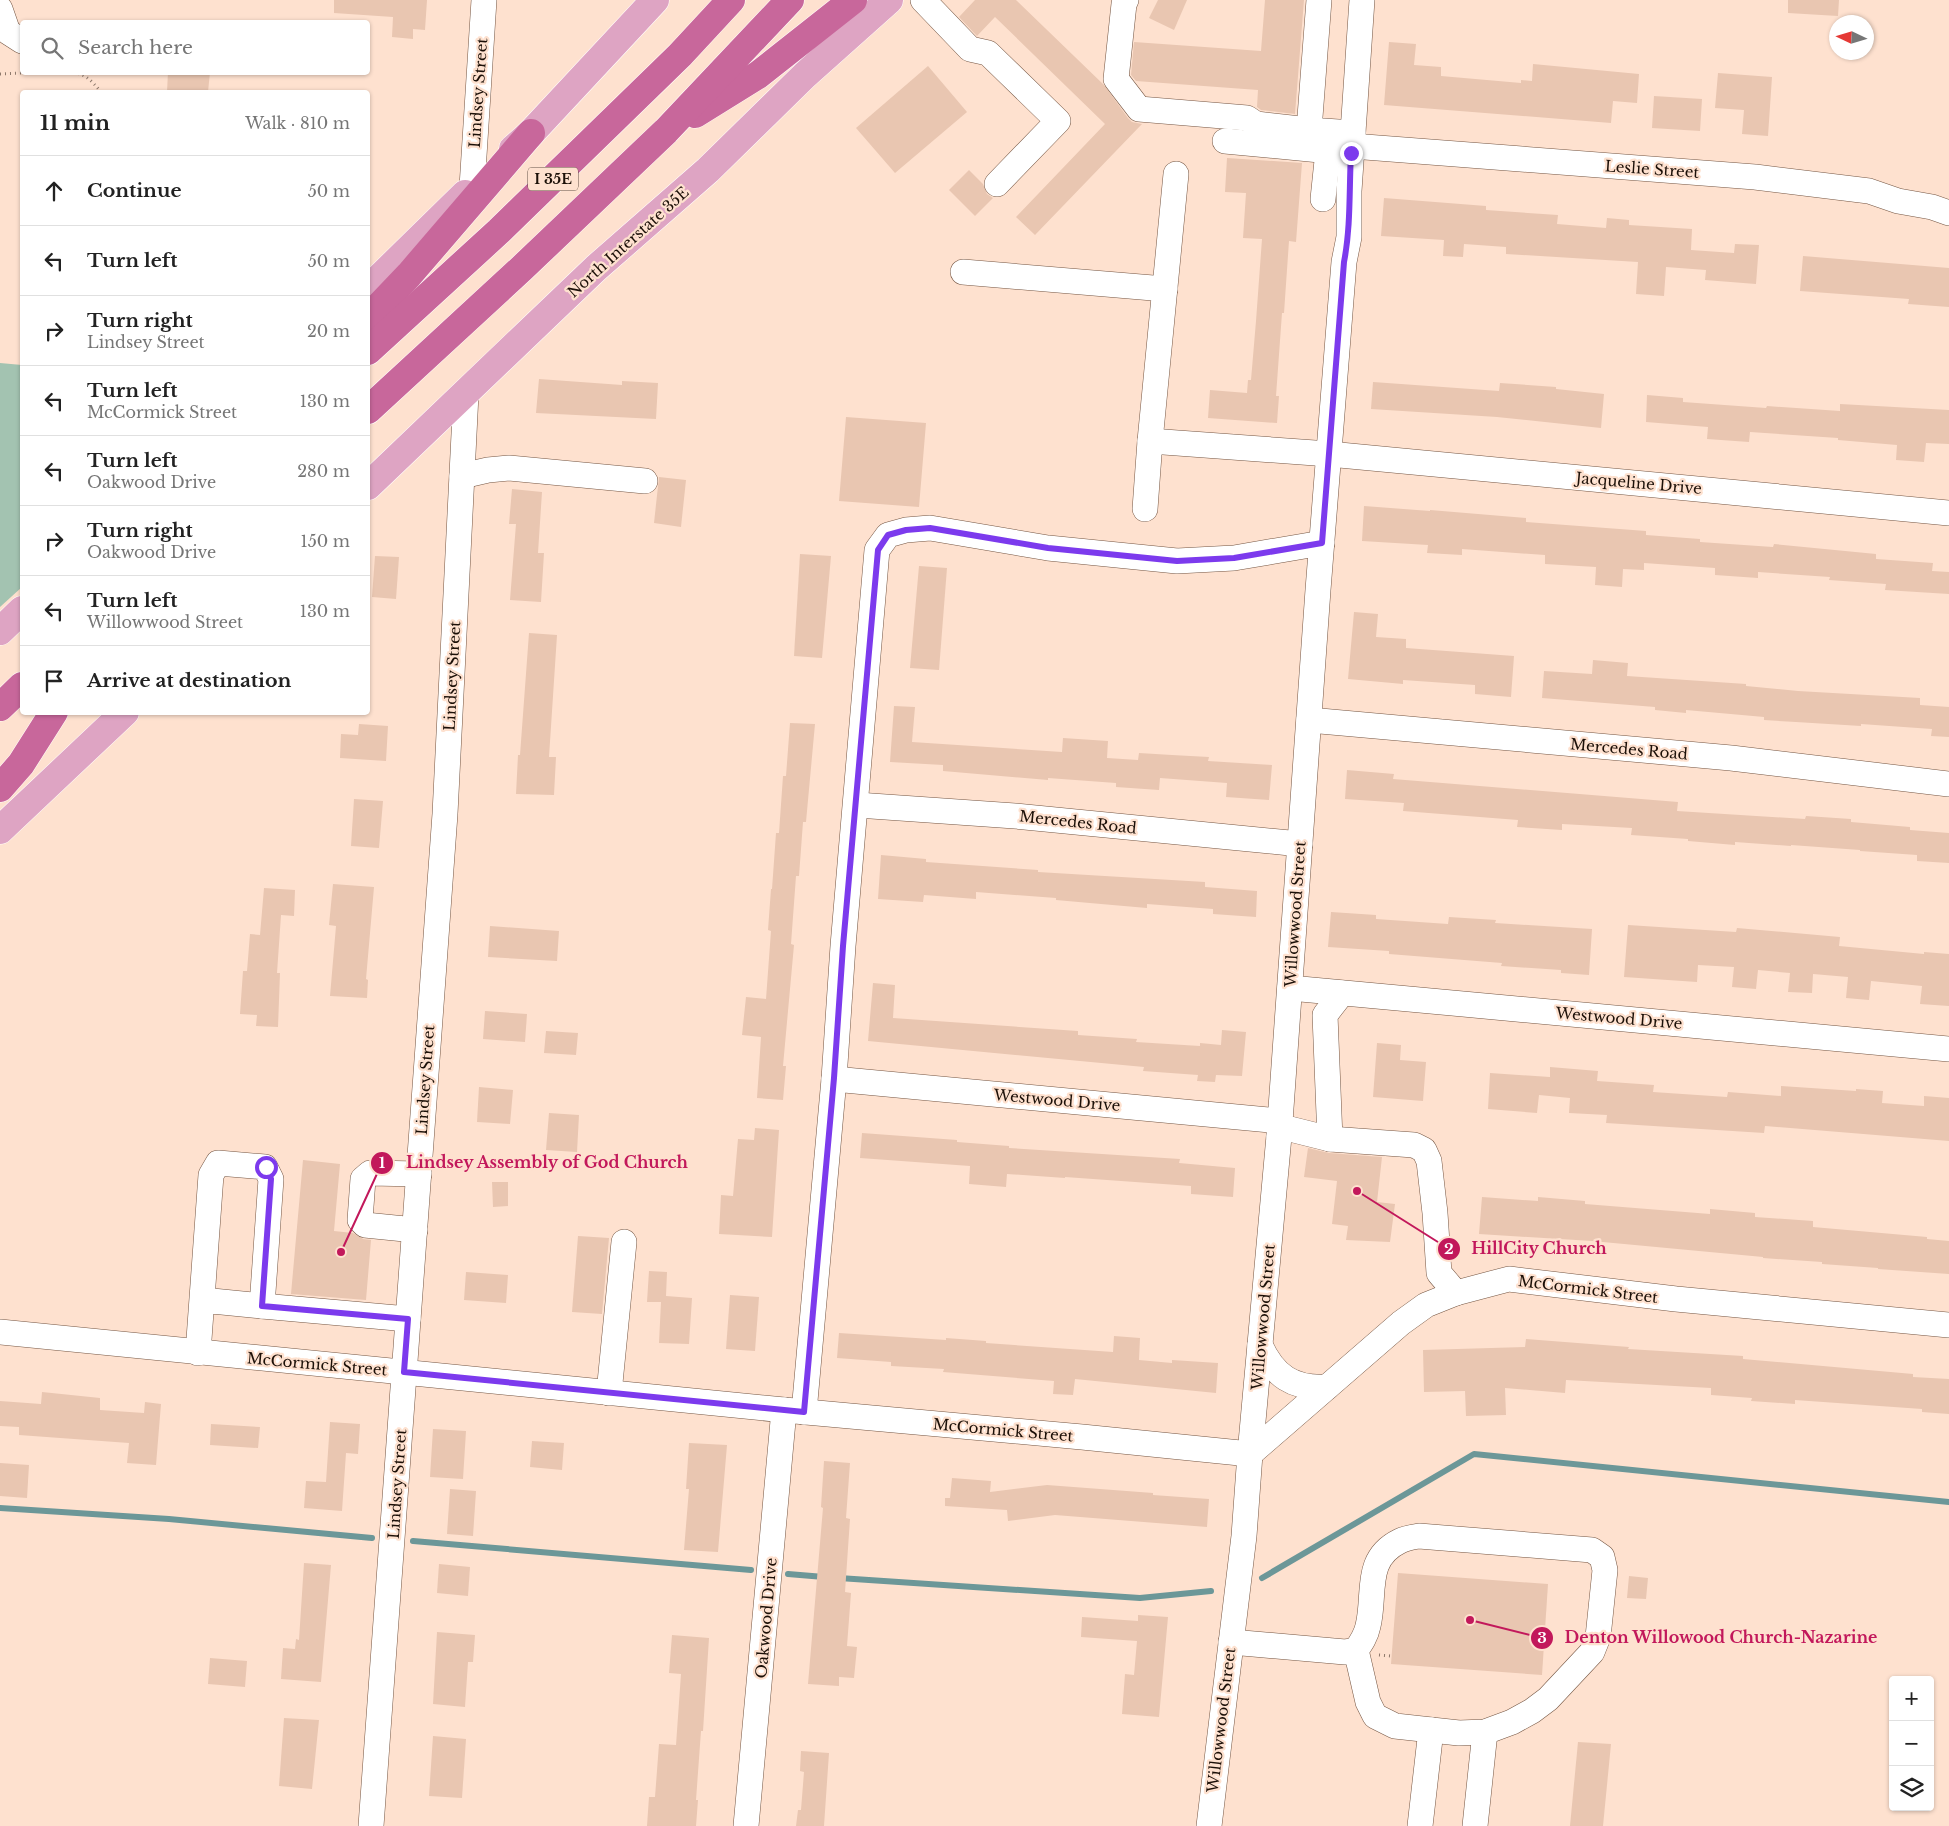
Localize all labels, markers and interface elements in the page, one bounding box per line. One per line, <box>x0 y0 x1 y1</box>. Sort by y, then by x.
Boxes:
north arrow <box>1829 15 1874 60</box>
search box <box>20 20 370 75</box>
icon: search <box>38 34 66 62</box>
text: Search here <box>78 36 193 59</box>
street label: Lindsey Street <box>465 37 491 149</box>
text: 11 min <box>40 110 110 136</box>
text: Walk · 810 m <box>245 113 350 133</box>
route end <box>1340 142 1363 165</box>
street label: Leslie Street <box>1604 156 1700 182</box>
road number: I 35E <box>528 168 578 190</box>
icon: ahead <box>40 177 68 205</box>
text: Continue <box>87 179 182 202</box>
text: 50 m <box>308 181 350 201</box>
street label: North Interstate 35E <box>564 183 693 301</box>
icon: left <box>40 247 68 275</box>
text: Turn left <box>87 249 178 272</box>
text: 50 m <box>308 251 350 271</box>
text: Turn right <box>87 309 193 332</box>
icon: right <box>40 317 68 345</box>
text: 20 m <box>307 321 350 341</box>
text: Lindsey Street <box>87 332 205 352</box>
text: Turn left <box>87 379 178 402</box>
icon: left <box>40 387 68 415</box>
text: 130 m <box>300 391 350 411</box>
text: McCormick Street <box>87 402 237 422</box>
text: Turn left <box>87 449 178 472</box>
icon: left <box>40 457 68 485</box>
text: 280 m <box>297 461 350 481</box>
street label: Jacqueline Drive <box>1573 468 1703 498</box>
text: Oakwood Drive <box>87 472 216 492</box>
text: Turn right <box>87 519 193 542</box>
icon: right <box>40 527 68 555</box>
text: 150 m <box>301 531 350 551</box>
text: Oakwood Drive <box>87 542 216 562</box>
text: Turn left <box>87 589 178 612</box>
icon: left <box>40 597 68 625</box>
text: 130 m <box>300 601 350 621</box>
text: Willowwood Street <box>87 612 243 632</box>
street label: Lindsey Street <box>440 620 464 732</box>
icon: arrive <box>40 667 68 695</box>
text: Arrive at destination <box>87 669 291 692</box>
street label: Mercedes Road <box>1569 734 1689 764</box>
street label: Mercedes Road <box>1018 806 1138 838</box>
street label: Willowwood Street <box>1280 840 1310 989</box>
street label: Westwood Drive <box>1554 1003 1683 1033</box>
street label: Lindsey Street <box>412 1024 438 1136</box>
street label: Westwood Drive <box>992 1085 1121 1115</box>
callout: Lindsey Assembly of God Church <box>370 1147 699 1178</box>
text: Lindsey Assembly of God Church <box>406 1152 689 1172</box>
text: 1 <box>379 1153 386 1172</box>
route start <box>255 1156 278 1179</box>
callout: HillCity Church <box>1436 1233 1617 1264</box>
text: HillCity Church <box>1471 1238 1607 1258</box>
text: 2 <box>1444 1239 1454 1258</box>
street label: Willowwood Street <box>1247 1243 1279 1392</box>
street label: McCormick Street <box>1517 1271 1659 1307</box>
street label: McCormick Street <box>246 1348 388 1380</box>
street label: McCormick Street <box>932 1414 1074 1446</box>
street label: Lindsey Street <box>384 1428 410 1540</box>
street label: Oakwood Drive <box>751 1557 781 1679</box>
callout: Denton Willowood Church-Nazarine <box>1529 1622 1888 1653</box>
text: Denton Willowood Church-Nazarine <box>1565 1627 1877 1647</box>
text: 3 <box>1537 1628 1547 1647</box>
street label: Willowwood Street <box>1203 1646 1239 1795</box>
map controls <box>1889 1676 1934 1811</box>
button: + <box>1889 1676 1934 1721</box>
button: − <box>1889 1721 1934 1766</box>
button: layers <box>1889 1766 1934 1811</box>

